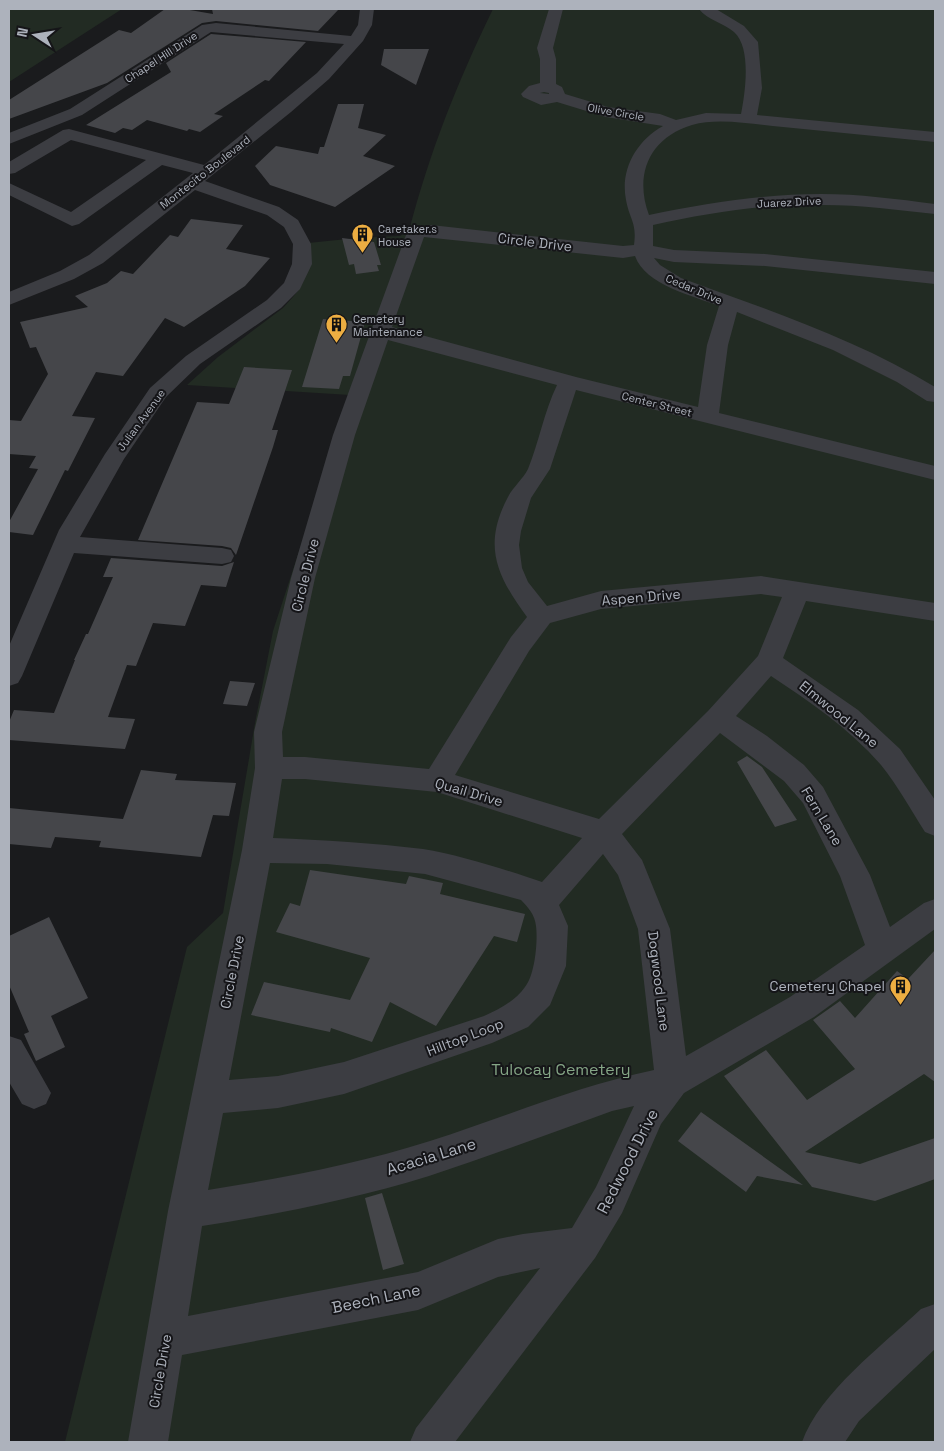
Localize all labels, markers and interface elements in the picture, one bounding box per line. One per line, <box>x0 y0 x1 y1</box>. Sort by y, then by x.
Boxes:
north arrow <box>10 10 60 60</box>
text: N <box>13 26 32 39</box>
street label: Chapel Hill Drive <box>122 28 200 86</box>
street label: Olive Circle <box>587 100 645 124</box>
street label: Montecito Boulevard <box>157 132 253 212</box>
street label: Juarez Drive <box>756 193 822 211</box>
place label: Caretaker.s House <box>378 222 437 249</box>
building icon: Caretaker.s House <box>350 223 374 254</box>
street label: Circle Drive <box>497 229 573 255</box>
street label: Cedar Drive <box>664 271 724 307</box>
place label: Cemetery Maintenance <box>353 312 422 339</box>
building icon: Cemetery Maintenance <box>325 313 349 344</box>
street label: Julian Avenue <box>114 386 168 454</box>
street label: Center Street <box>620 388 694 420</box>
street label: Circle Drive <box>287 537 323 613</box>
street label: Aspen Drive <box>601 585 681 609</box>
street label: Elmwood Lane <box>796 677 882 751</box>
street label: Quail Drive <box>433 774 505 810</box>
street label: Fern Lane <box>797 783 847 849</box>
street label: Dogwood Lane <box>644 930 674 1032</box>
street label: Circle Drive <box>216 934 248 1010</box>
building icon: Cemetery Chapel <box>889 974 913 1005</box>
place label: Cemetery Chapel <box>769 977 885 995</box>
street label: Hilltop Loop <box>424 1014 506 1060</box>
park label: Tulocay Cemetery <box>491 1059 631 1080</box>
street label: Redwood Drive <box>592 1105 663 1217</box>
street label: Acacia Lane <box>384 1133 479 1180</box>
street label: Beech Lane <box>330 1279 422 1318</box>
street label: Circle Drive <box>145 1333 175 1409</box>

